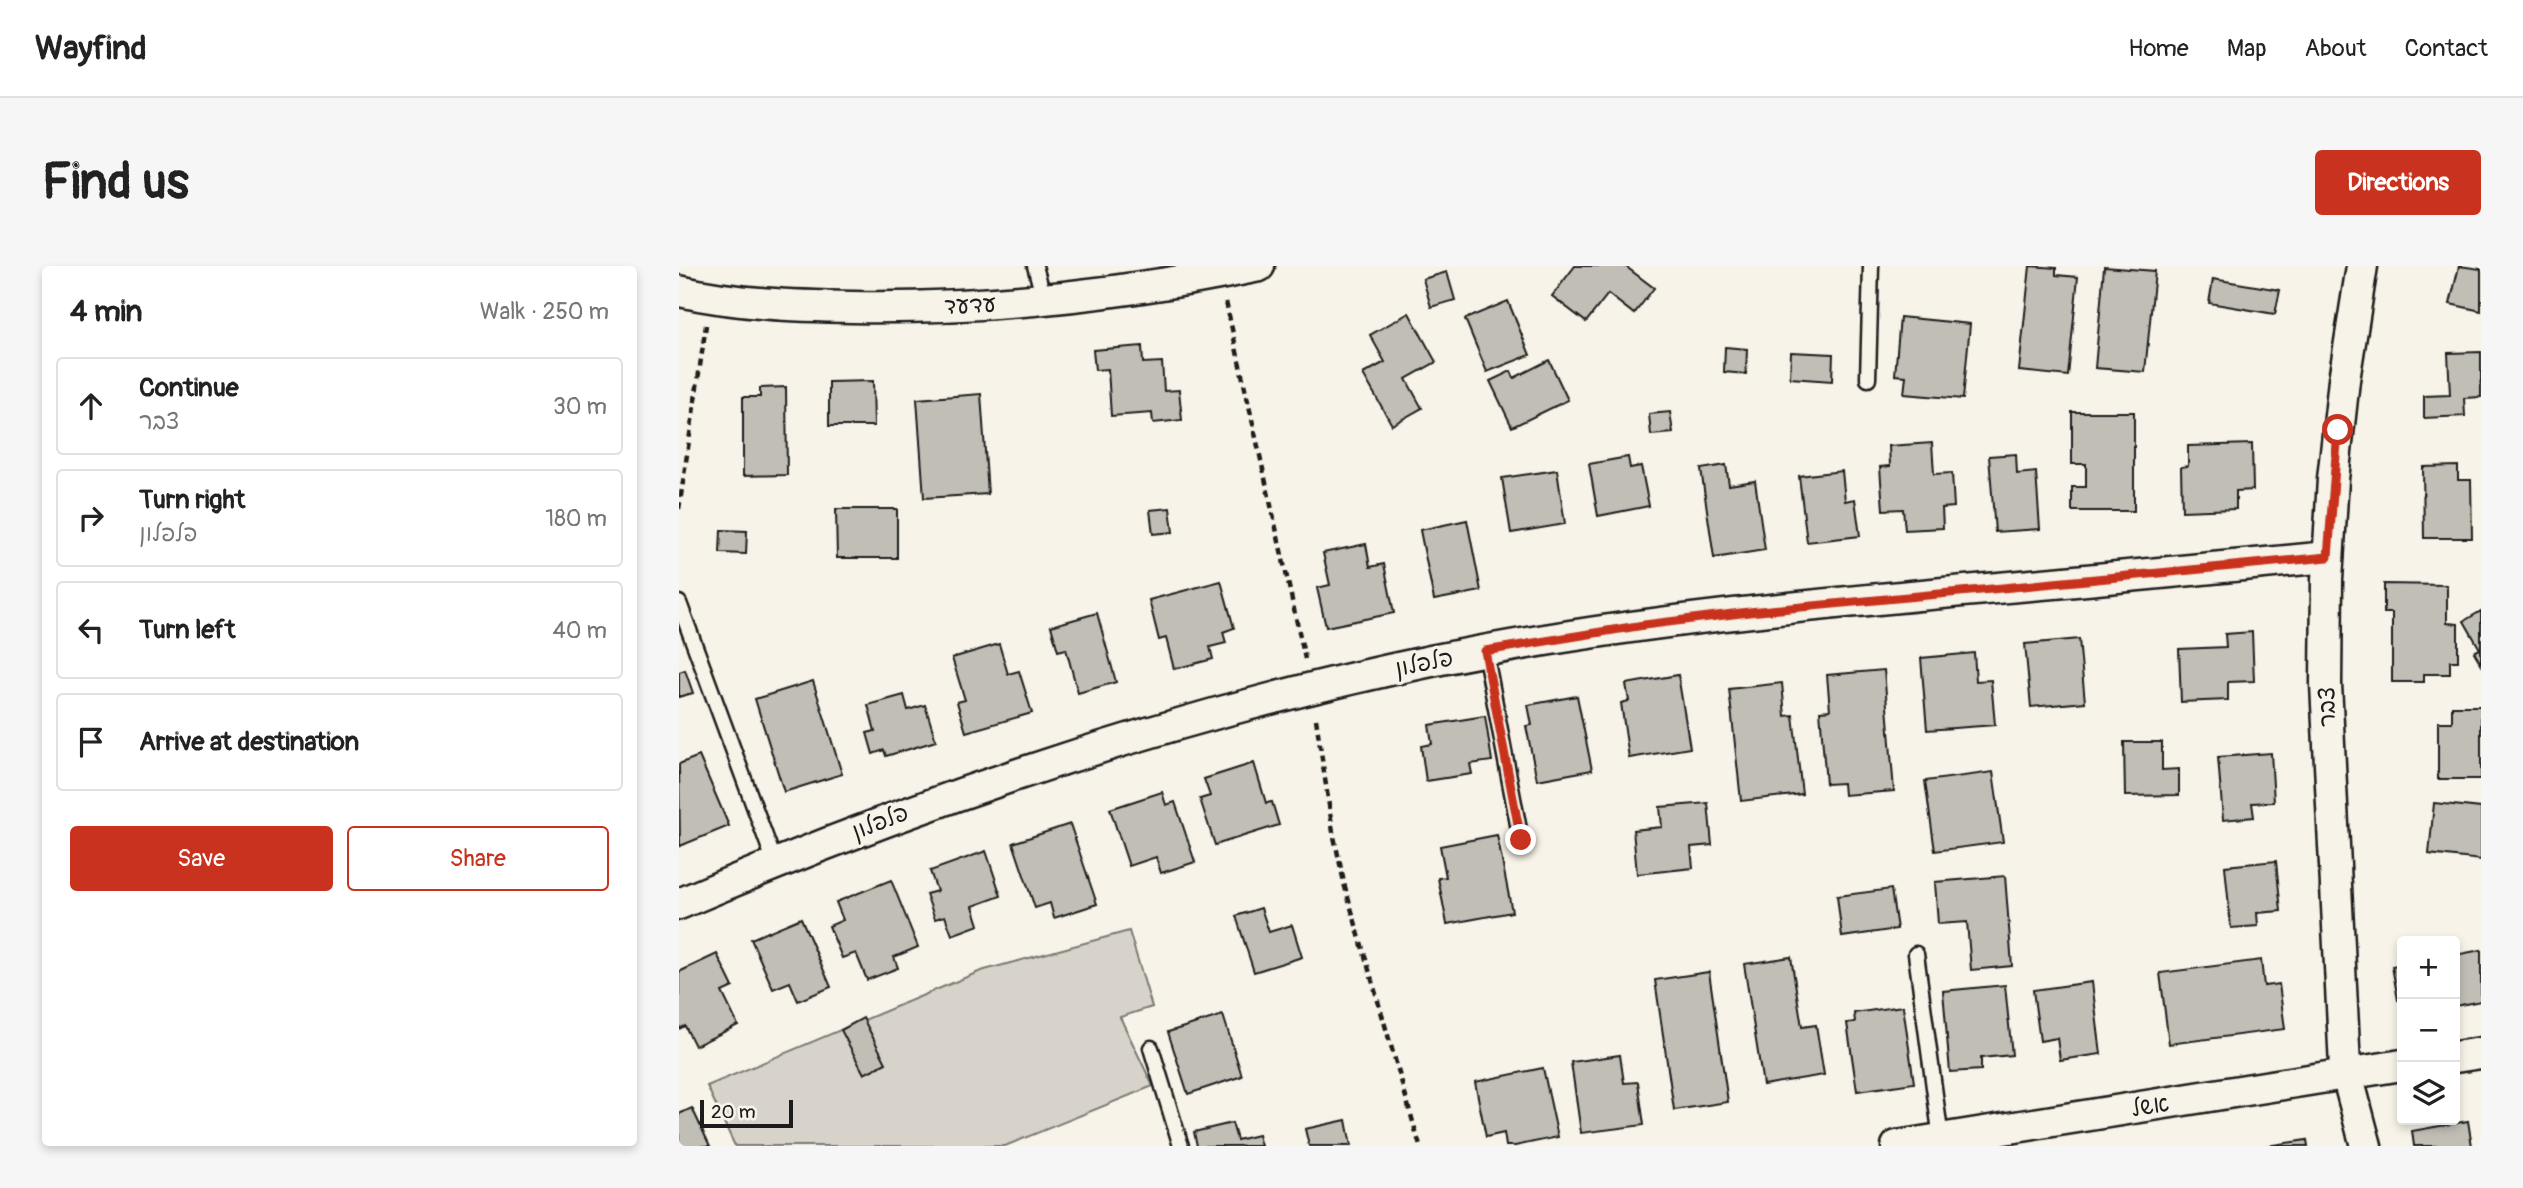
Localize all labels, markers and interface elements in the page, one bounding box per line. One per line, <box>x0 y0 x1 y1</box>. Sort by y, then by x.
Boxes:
text: Wayfind <box>35 28 147 69</box>
text: Home <box>2128 34 2189 63</box>
text: Map <box>2227 34 2267 63</box>
text: About <box>2305 34 2367 63</box>
text: Contact <box>2405 34 2488 63</box>
button: Directions <box>2315 150 2481 215</box>
text: Find us <box>42 152 189 213</box>
street label: עדעד <box>943 289 997 321</box>
text: 4 min <box>70 293 143 330</box>
text: Walk · 250 m <box>480 297 609 326</box>
text: Continue <box>139 372 239 404</box>
icon: ahead <box>72 387 110 425</box>
text: 30 m <box>553 392 607 421</box>
text: צבר <box>139 407 179 436</box>
route start <box>2322 414 2353 445</box>
text: Turn right <box>139 484 245 516</box>
icon: right <box>72 499 110 537</box>
text: 180 m <box>545 504 607 533</box>
text: פלפלון <box>139 519 197 548</box>
icon: left <box>72 611 110 649</box>
text: Turn left <box>139 614 235 646</box>
text: 40 m <box>553 616 607 645</box>
street label: פלפלון <box>1393 643 1455 683</box>
street label: צבר <box>2312 687 2342 727</box>
icon: arrive <box>72 723 110 761</box>
text: Arrive at destination <box>139 726 359 758</box>
street label: פלפלון <box>848 798 912 846</box>
route end <box>1505 824 1536 855</box>
button: Save <box>70 826 333 891</box>
button: Share <box>347 826 609 891</box>
map controls <box>2397 936 2460 1125</box>
button: + <box>2397 936 2460 999</box>
button: − <box>2397 999 2460 1062</box>
button: layers <box>2397 1062 2460 1125</box>
street label: אשל <box>2129 1089 2171 1123</box>
scale bar <box>700 1097 793 1129</box>
text: 20 m <box>711 1100 756 1124</box>

